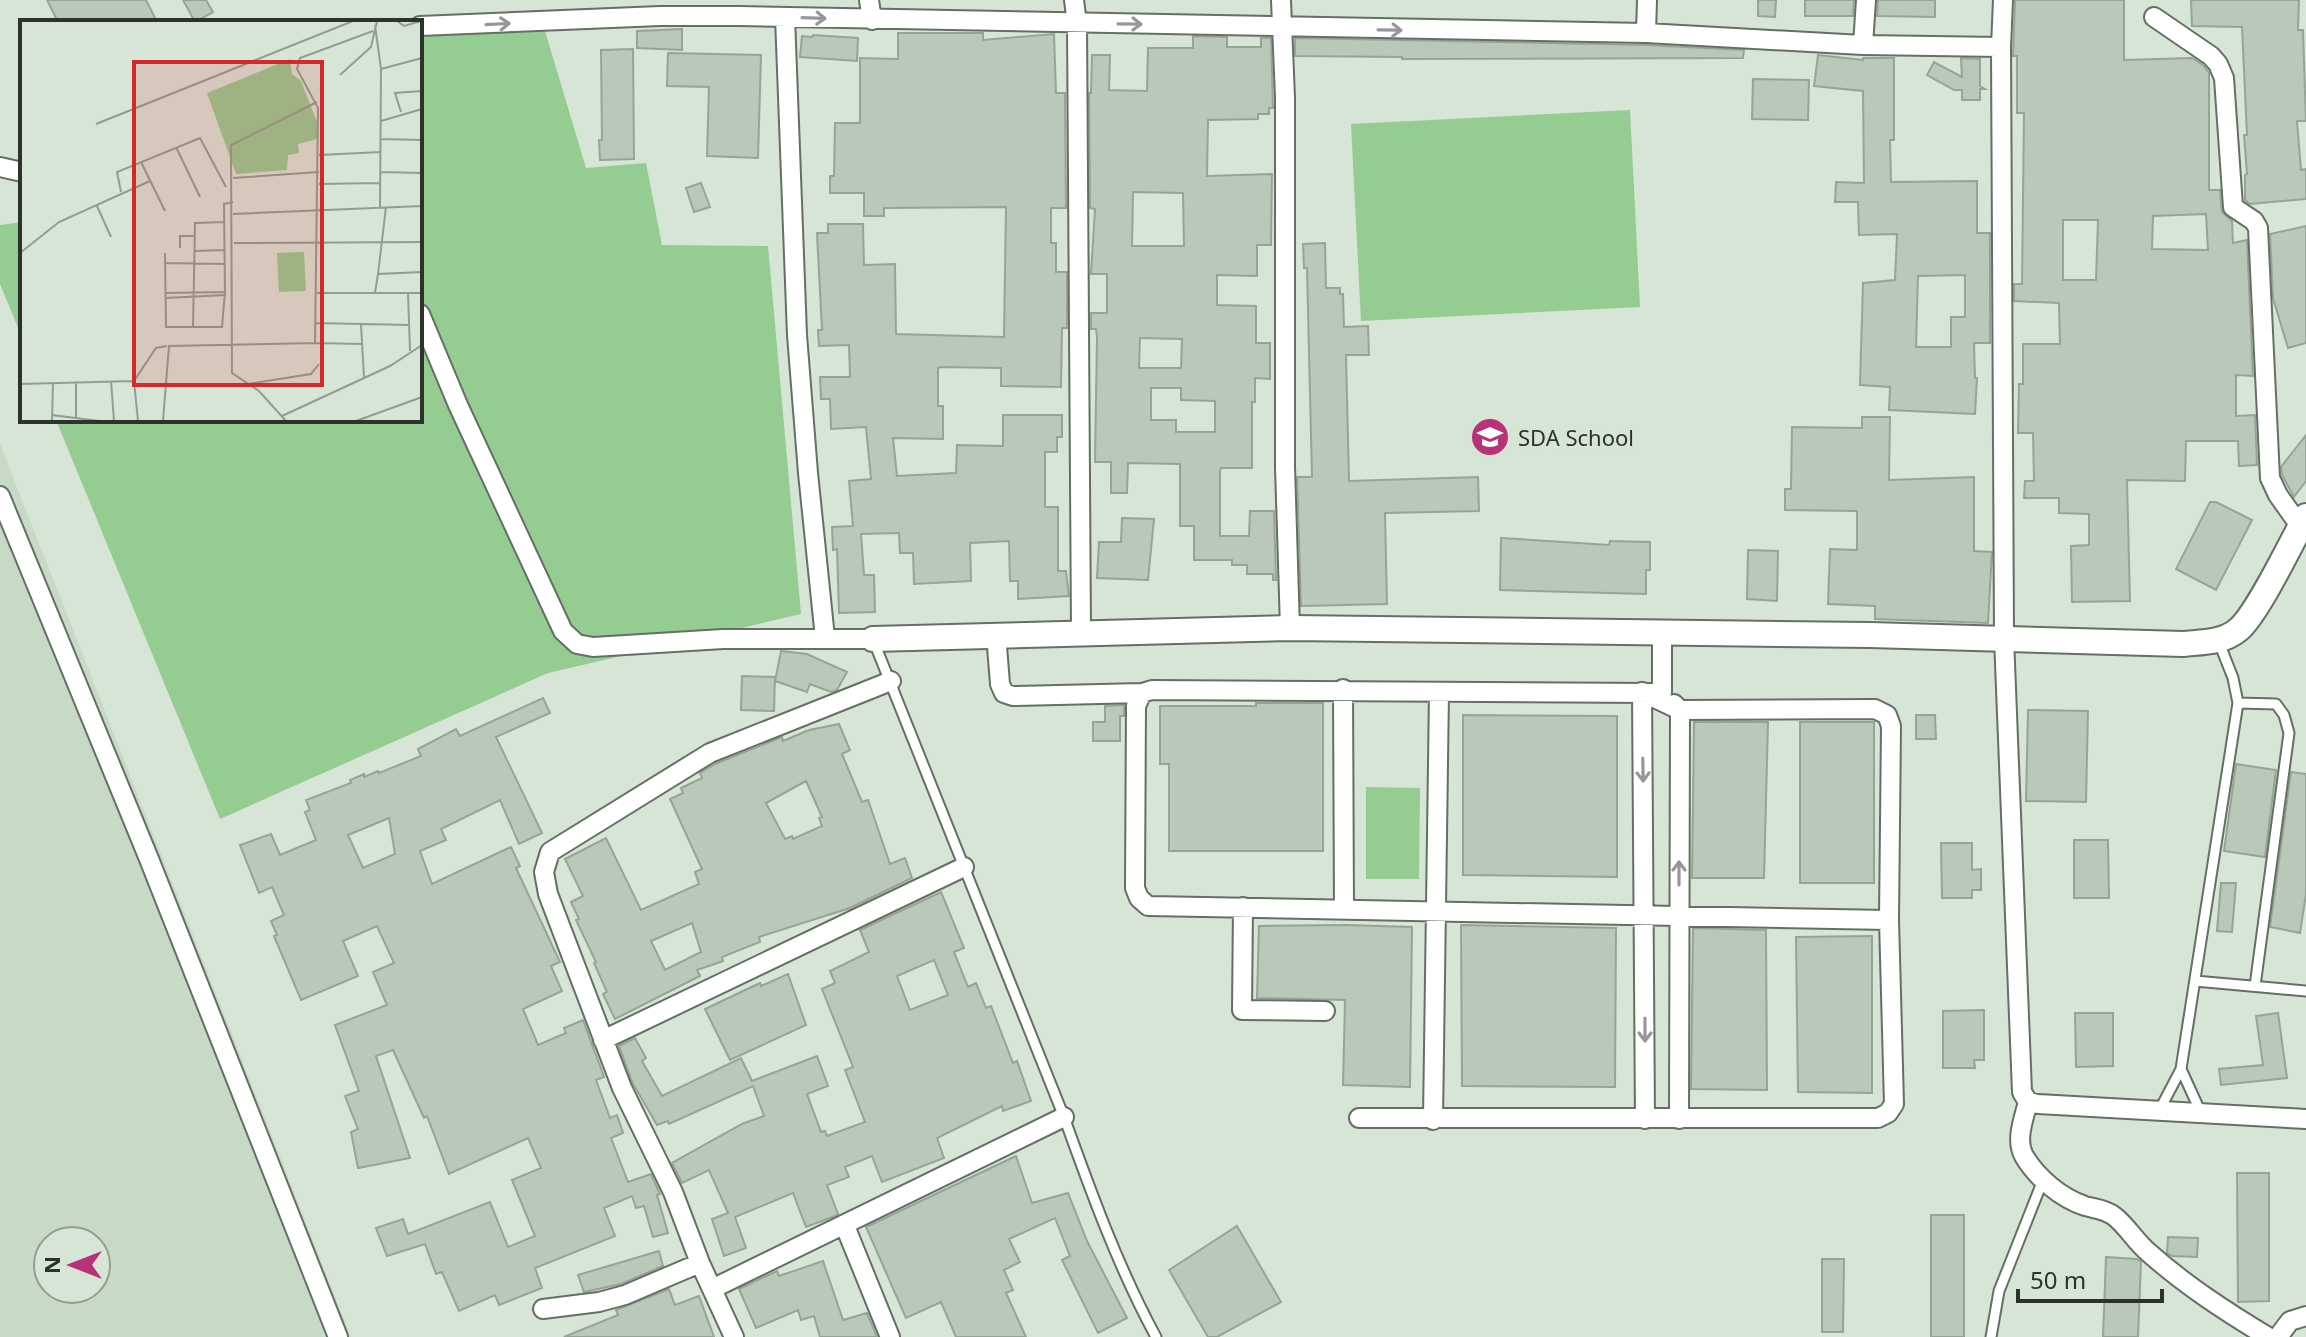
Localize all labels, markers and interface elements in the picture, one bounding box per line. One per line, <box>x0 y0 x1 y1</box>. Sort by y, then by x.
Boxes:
one-way arrow <box>800 11 827 26</box>
one-way arrow <box>484 16 511 31</box>
one-way arrow <box>1116 17 1143 32</box>
inset map <box>20 20 422 422</box>
one-way arrow <box>1376 22 1403 38</box>
school or university icon: SDA School <box>1469 416 1511 458</box>
place label: SDA School <box>1518 422 1634 452</box>
one-way arrow <box>1635 756 1650 783</box>
one-way arrow <box>1671 860 1687 887</box>
one-way arrow <box>1637 1016 1653 1043</box>
north arrow <box>32 1225 112 1305</box>
scale bar <box>2018 1253 2162 1303</box>
text: N <box>36 1256 66 1274</box>
text: 50 m <box>2030 1263 2086 1296</box>

